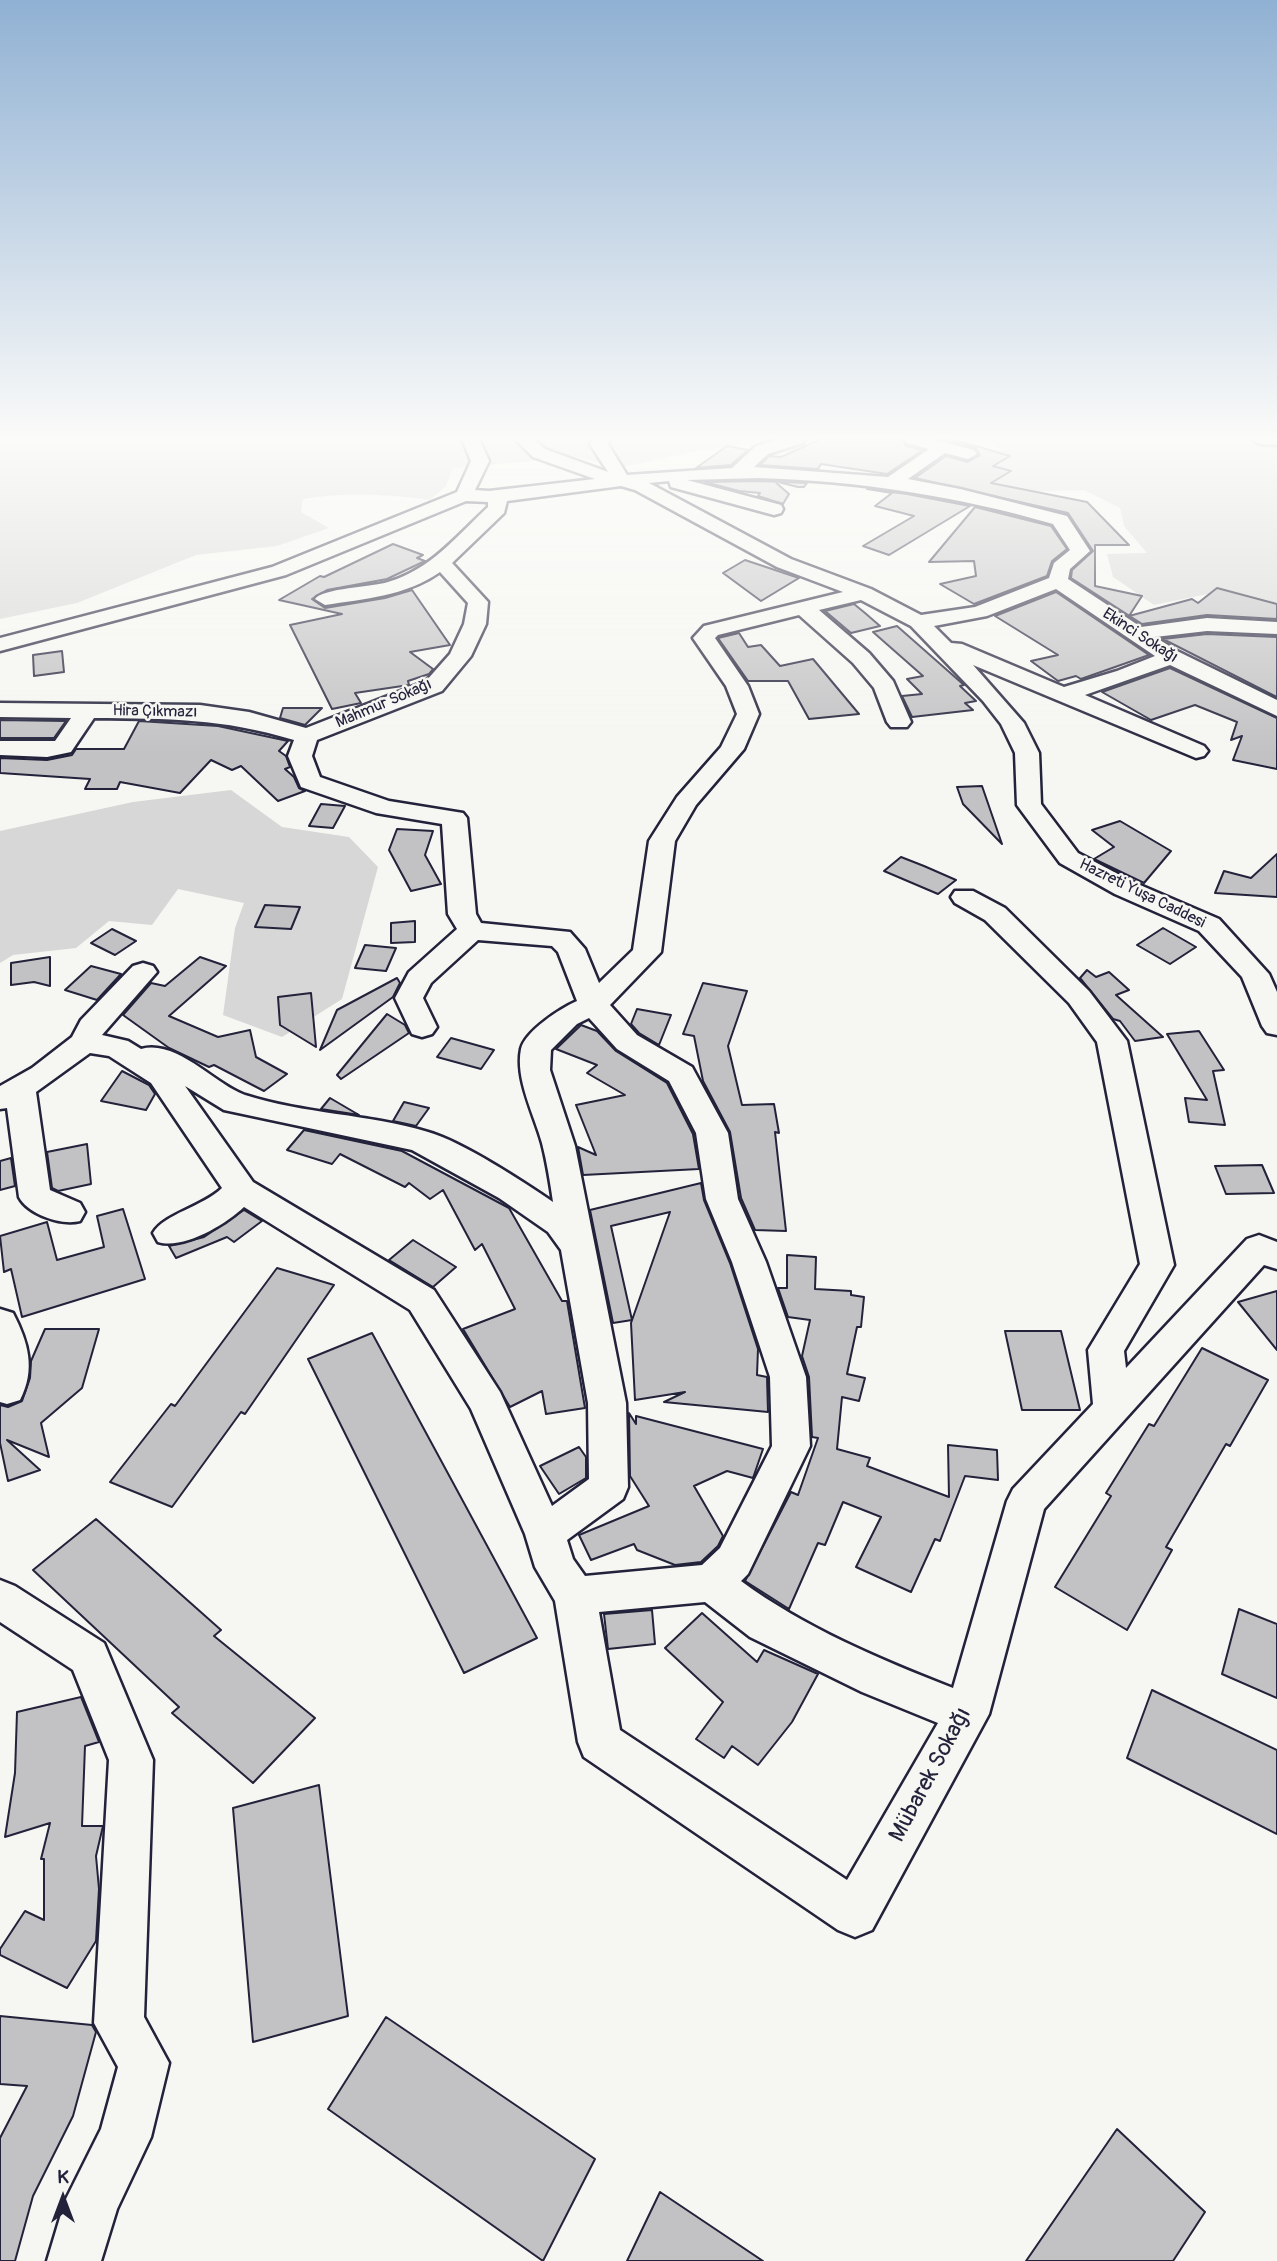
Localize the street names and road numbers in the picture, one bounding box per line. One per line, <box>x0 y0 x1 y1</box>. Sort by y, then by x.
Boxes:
street label: Ekinci Sokağı <box>1099 605 1181 667</box>
street label: Mahmur Sokağı <box>333 675 435 733</box>
street label: Hira Çıkmazı <box>112 702 198 722</box>
street label: Hazreti Yuşa Caddesi <box>1076 855 1208 933</box>
street label: Mübarek Sokağı <box>884 1703 978 1847</box>

